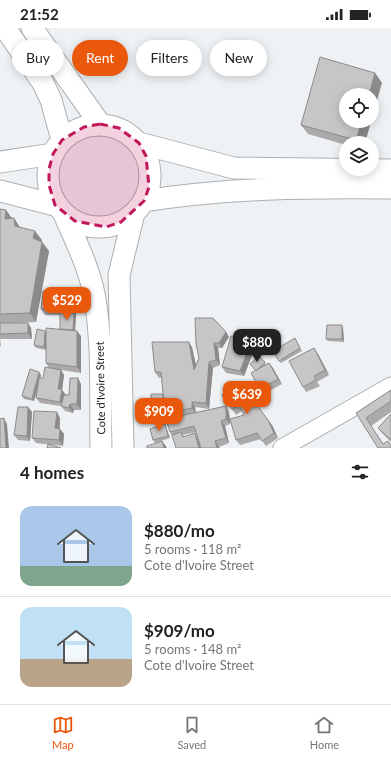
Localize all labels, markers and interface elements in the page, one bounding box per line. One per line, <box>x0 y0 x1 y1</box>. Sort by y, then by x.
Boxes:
text: 21:52 <box>20 5 59 23</box>
chip: Buy <box>12 40 64 76</box>
chip: Rent <box>72 40 128 76</box>
chip: Filters <box>136 40 202 76</box>
chip: New <box>210 40 267 76</box>
map controls <box>339 88 379 176</box>
button: locate <box>339 88 379 128</box>
button: layers <box>339 136 379 176</box>
pin: $529 <box>43 287 91 321</box>
text: $529 <box>52 292 82 308</box>
pin: $880 <box>233 329 281 363</box>
text: $880 <box>242 334 272 350</box>
street label: Cote d'Ivoire Street <box>93 341 107 435</box>
pin: $639 <box>223 381 271 415</box>
text: $639 <box>232 386 262 402</box>
pin: $909 <box>135 398 183 432</box>
text: $909 <box>144 403 174 419</box>
icon: filters <box>349 461 371 483</box>
text: 4 homes <box>20 462 84 483</box>
text: $880/mo <box>144 520 215 541</box>
icon: home <box>52 522 100 570</box>
text: 5 rooms · 118 m² <box>144 541 241 557</box>
text: Cote d'Ivoire Street <box>144 557 254 573</box>
text: $909/mo <box>144 620 215 641</box>
icon: home <box>52 623 100 671</box>
text: 5 rooms · 148 m² <box>144 641 241 657</box>
text: Cote d'Ivoire Street <box>144 657 254 673</box>
tab: Map <box>52 714 74 751</box>
tab: Saved <box>177 714 206 751</box>
tab: Home <box>310 714 339 751</box>

